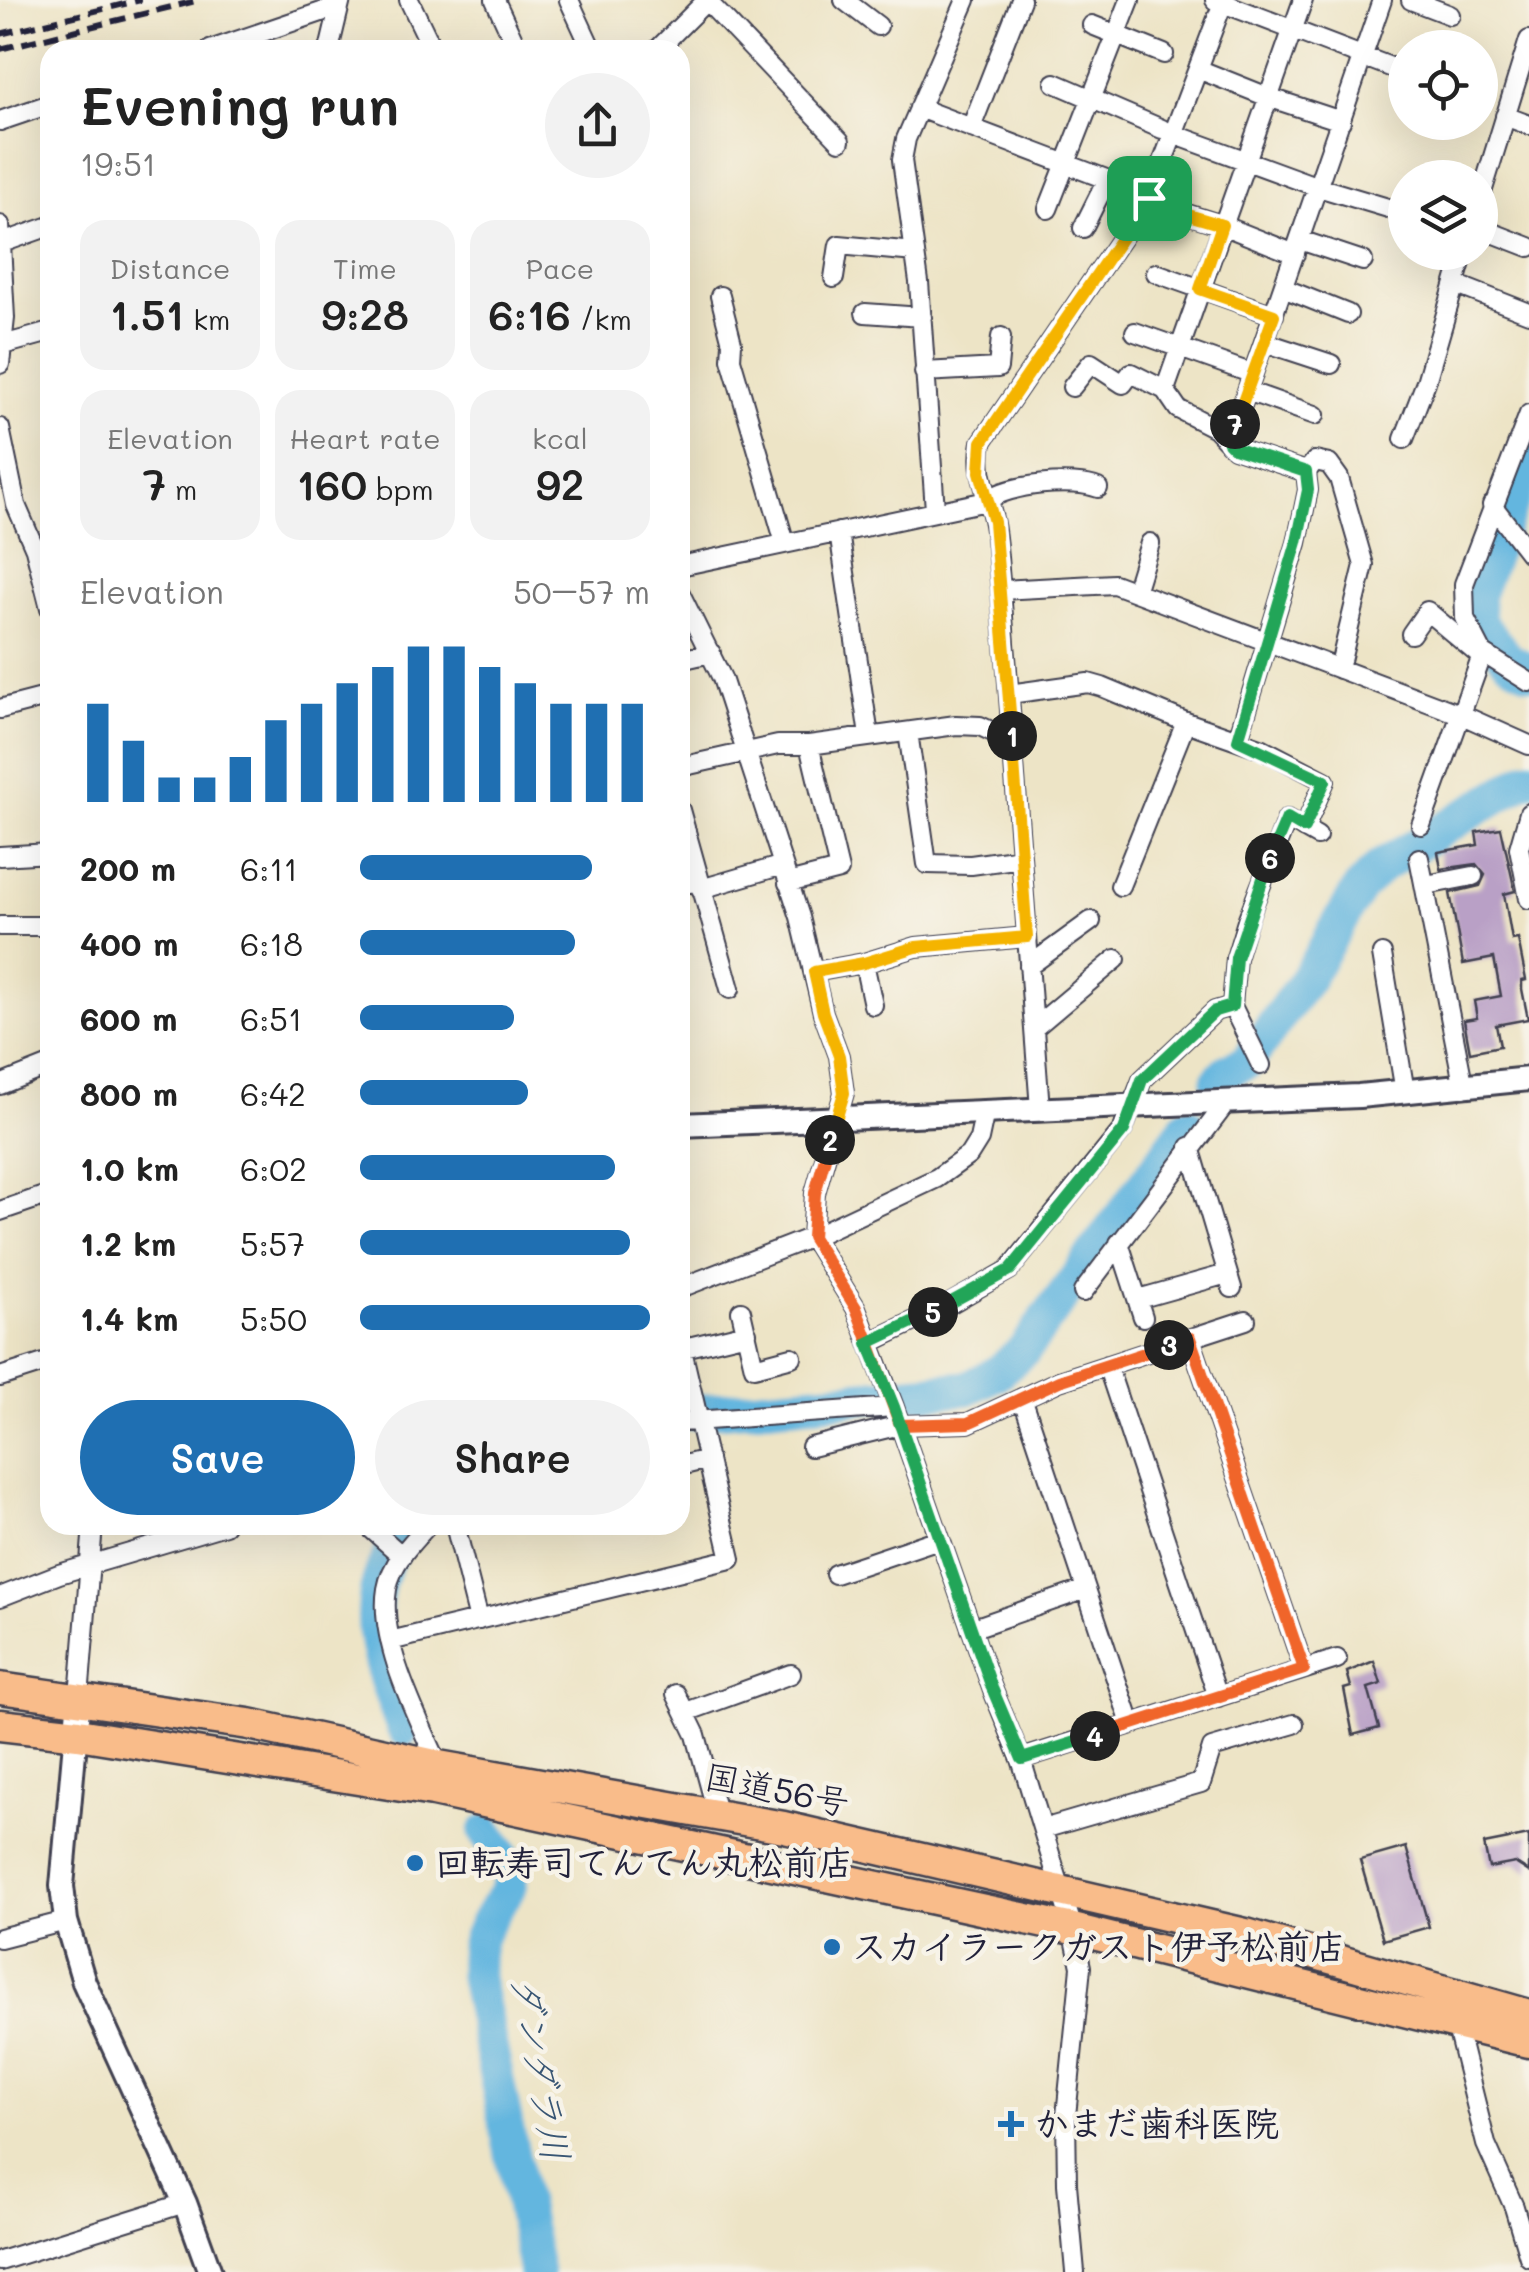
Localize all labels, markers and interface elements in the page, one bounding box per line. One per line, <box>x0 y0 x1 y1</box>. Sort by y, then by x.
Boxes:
map controls <box>1388 30 1498 270</box>
button: locate <box>1388 30 1498 140</box>
text: Evening run <box>80 68 399 140</box>
button: share <box>545 73 650 178</box>
text: 19:51 <box>80 142 156 184</box>
pin <box>1107 156 1192 241</box>
button: layers <box>1388 160 1498 270</box>
icon: arrive <box>1122 171 1177 226</box>
text: Distance <box>110 250 230 286</box>
text: Time <box>333 250 397 286</box>
text: Pace <box>526 250 594 286</box>
text: 1.51 <box>110 286 184 341</box>
text: 9:28 <box>321 286 409 341</box>
text: 6:16 <box>488 286 571 341</box>
text: km <box>184 301 230 337</box>
text: /km <box>571 301 632 337</box>
pin: 7 <box>1210 399 1260 449</box>
text: 7 <box>1227 406 1243 442</box>
text: Elevation <box>107 420 233 456</box>
text: Heart rate <box>289 420 441 456</box>
text: kcal <box>532 420 588 456</box>
text: 7 <box>143 456 166 511</box>
text: 160 <box>296 456 367 511</box>
text: 92 <box>536 456 584 511</box>
text: m <box>166 471 197 507</box>
text: bpm <box>367 471 434 507</box>
text: Elevation <box>80 570 224 612</box>
text: 50–57 m <box>513 570 650 612</box>
pin: 1 <box>987 711 1037 761</box>
text: 1 <box>1006 718 1018 754</box>
pin: 6 <box>1245 833 1295 883</box>
text: 6 <box>1262 840 1278 876</box>
text: 200 m <box>80 847 176 889</box>
text: 6:11 <box>240 847 298 889</box>
text: 400 m <box>80 922 178 964</box>
text: 6:18 <box>240 922 303 964</box>
text: 600 m <box>80 997 177 1039</box>
text: 6:51 <box>240 997 302 1039</box>
text: 800 m <box>80 1072 178 1114</box>
text: 6:42 <box>240 1072 306 1114</box>
pin: 2 <box>805 1115 855 1165</box>
text: 2 <box>822 1122 838 1158</box>
text: 1.0 km <box>80 1147 179 1189</box>
text: 6:02 <box>240 1147 307 1189</box>
text: 1.2 km <box>80 1222 176 1264</box>
text: 5:57 <box>240 1222 305 1264</box>
pin: 5 <box>908 1287 958 1337</box>
text: 5 <box>925 1294 941 1330</box>
text: 1.4 km <box>80 1297 179 1339</box>
text: 5:50 <box>240 1297 307 1339</box>
pin: 3 <box>1144 1320 1194 1370</box>
text: 3 <box>1161 1327 1177 1363</box>
button: Save <box>80 1400 355 1515</box>
button: Share <box>375 1400 650 1515</box>
pin: 4 <box>1070 1711 1120 1761</box>
text: 4 <box>1086 1718 1104 1754</box>
street label: 国道56号 <box>701 1751 854 1825</box>
place label: 回転寿司てんてん丸松前店 <box>435 1838 853 1884</box>
marker: 回転寿司てんてん丸松前店 <box>404 1852 426 1874</box>
place label: スカイラークガスト伊予松前店 <box>852 1922 1346 1968</box>
marker: スカイラークガスト伊予松前店 <box>821 1936 843 1958</box>
water label: ダンダラ川 <box>501 1971 583 2165</box>
place label: かまだ歯科医院 <box>1034 2099 1279 2145</box>
marker: かまだ歯科医院 <box>998 2111 1024 2137</box>

